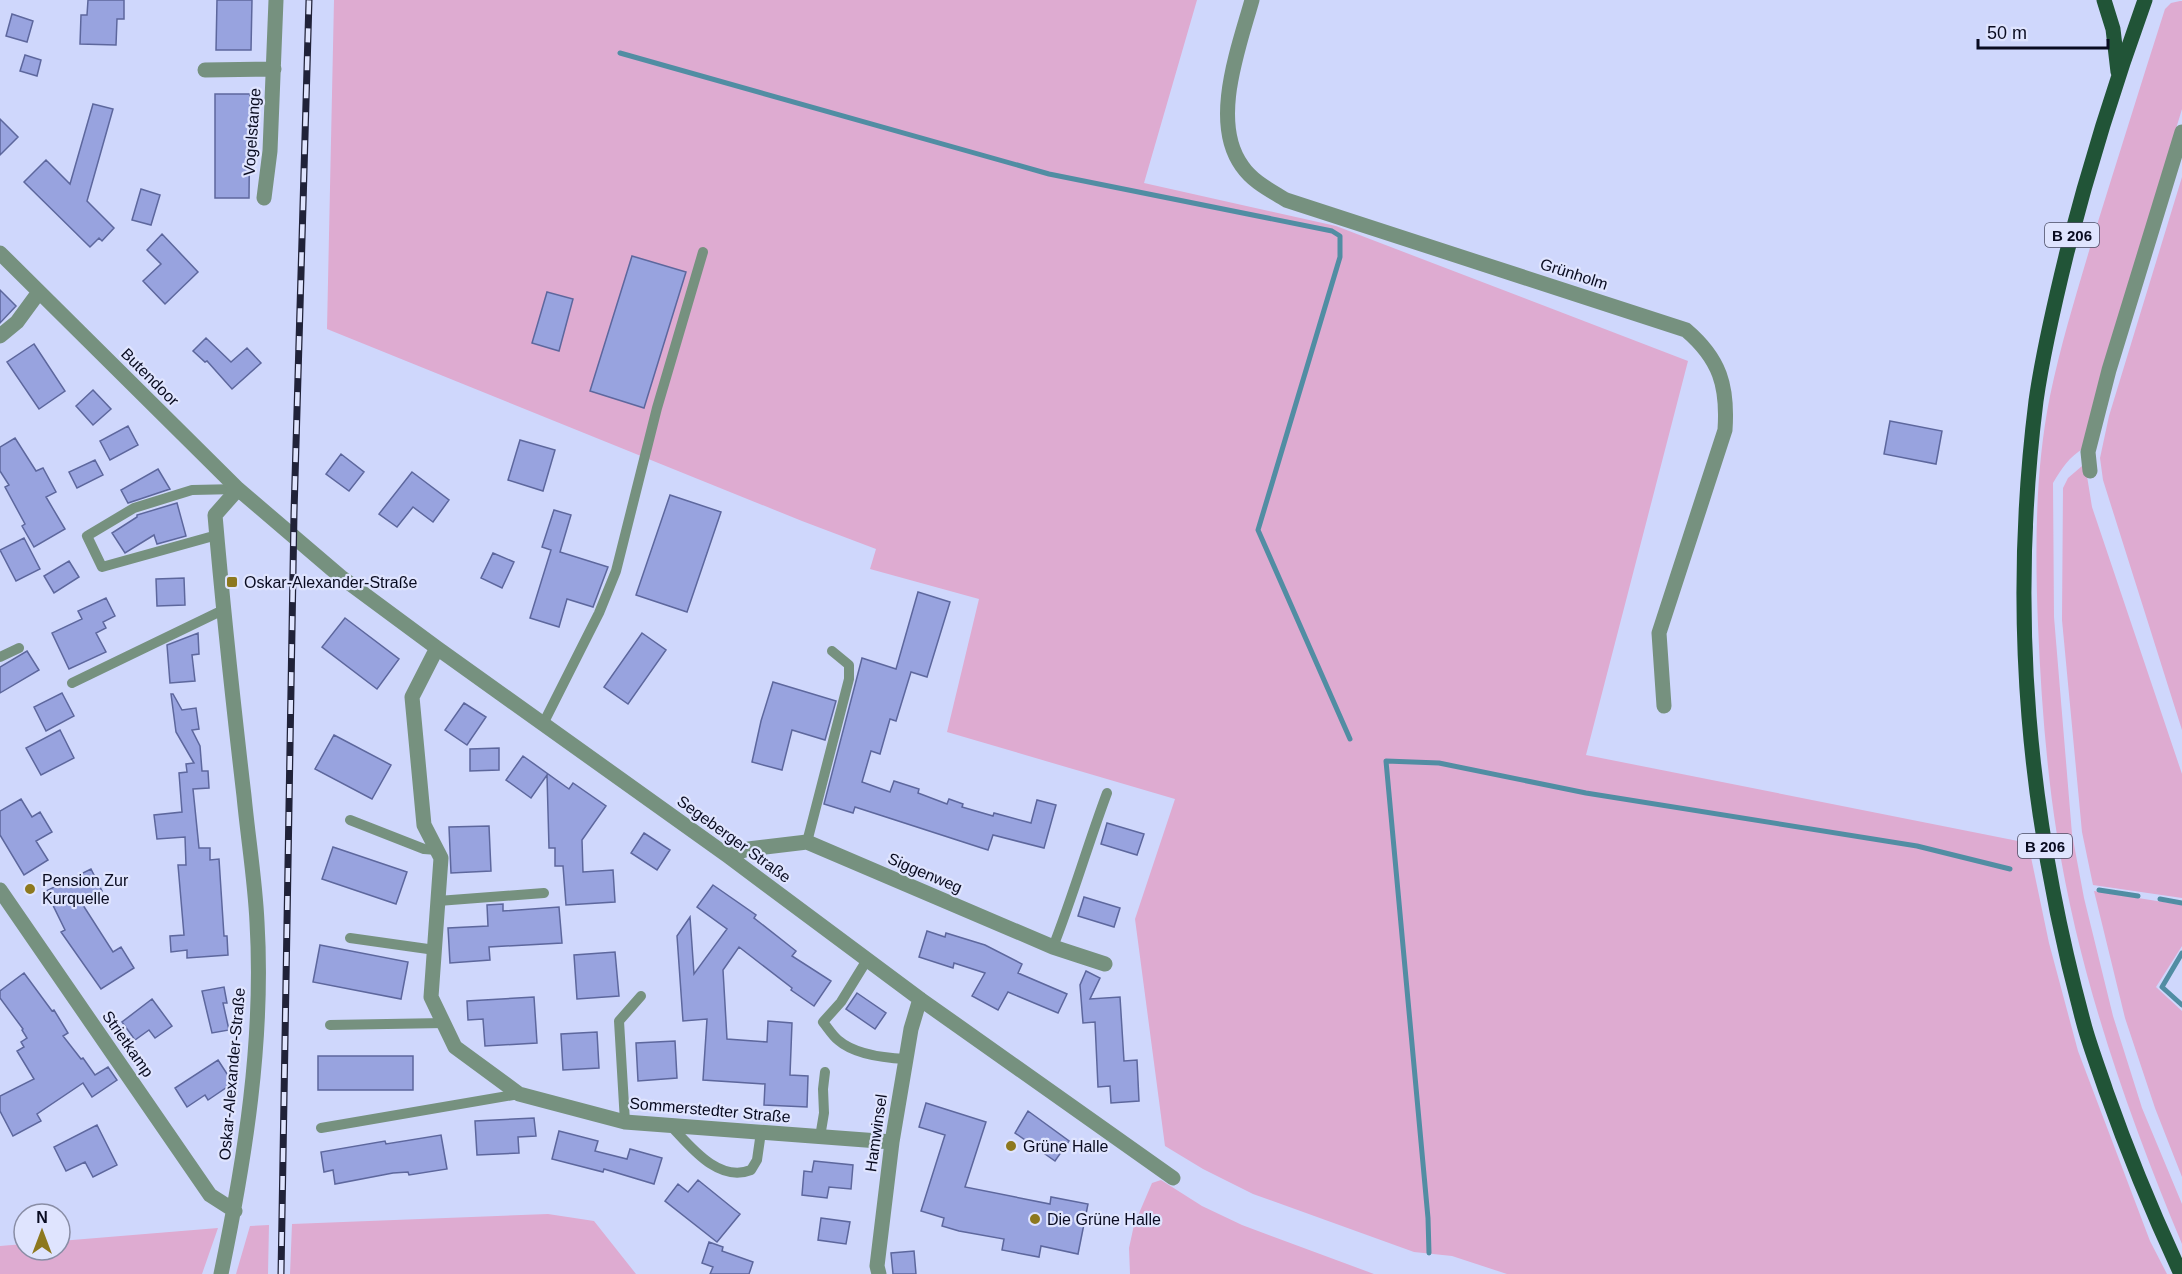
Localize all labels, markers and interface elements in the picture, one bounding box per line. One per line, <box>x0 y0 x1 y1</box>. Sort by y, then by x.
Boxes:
scale bar <box>1978 12 2108 50</box>
text: 50 m <box>1987 23 2027 43</box>
street label: Vogelstange <box>240 87 264 177</box>
road number: B 206 <box>2045 223 2099 247</box>
street label: Grünholm <box>1538 255 1610 293</box>
street label: Butendoor <box>118 345 183 410</box>
place label: Oskar-Alexander-Straße <box>244 574 417 591</box>
marker: Oskar-Alexander-Straße <box>225 575 239 589</box>
street label: Segeberger Straße <box>674 792 794 886</box>
road number: B 206 <box>2018 834 2072 858</box>
street label: Siggenweg <box>885 850 965 896</box>
place label: Pension Zur Kurquelle <box>42 872 129 907</box>
marker: Pension Zur Kurquelle <box>23 882 37 896</box>
street label: Oskar-Alexander-Straße <box>216 987 248 1161</box>
street label: Strietkamp <box>99 1008 157 1080</box>
street label: Hamwinsel <box>862 1093 890 1173</box>
street label: Sommerstedter Straße <box>629 1094 791 1126</box>
place label: Grüne Halle <box>1023 1138 1108 1155</box>
marker: Grüne Halle <box>1004 1139 1018 1153</box>
north arrow <box>12 1202 72 1262</box>
text: N <box>36 1209 48 1226</box>
place label: Die Grüne Halle <box>1047 1211 1161 1228</box>
marker: Die Grüne Halle <box>1028 1212 1042 1226</box>

